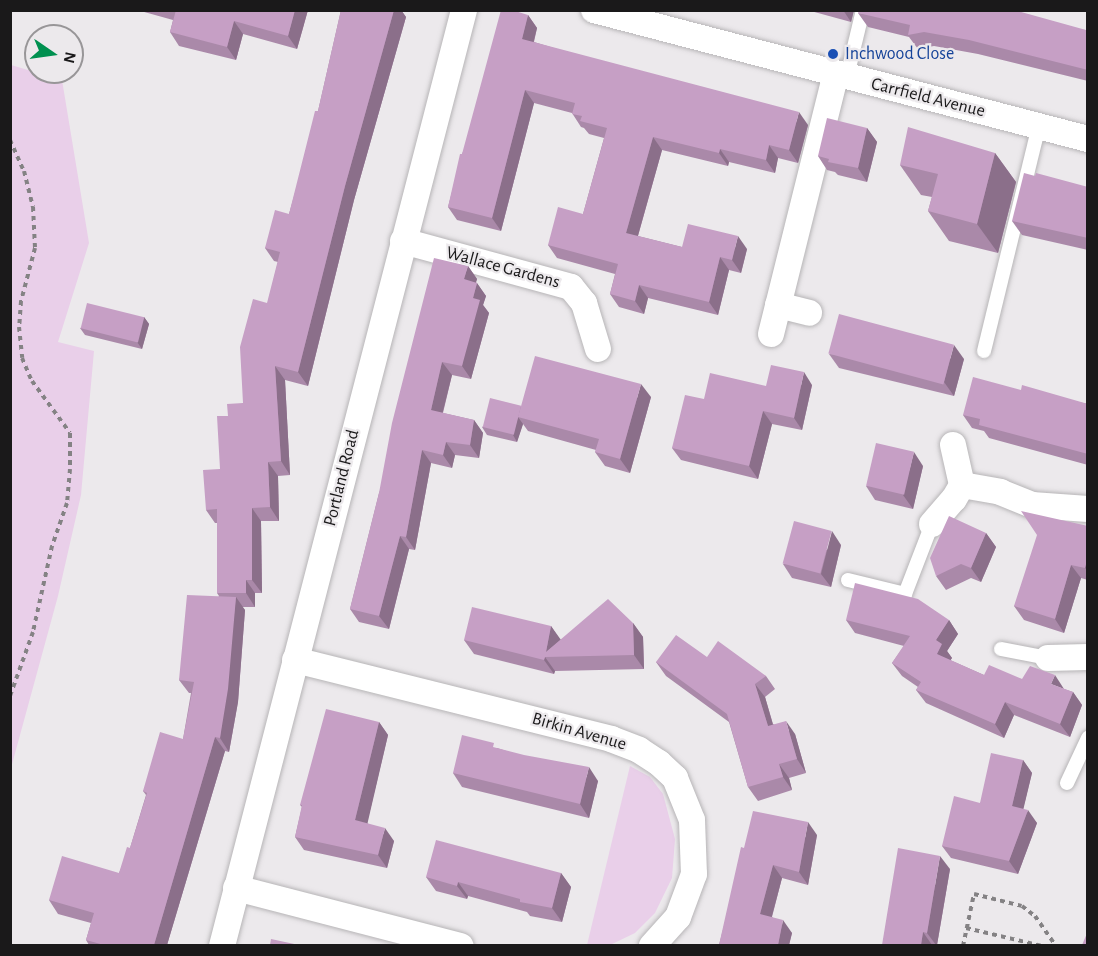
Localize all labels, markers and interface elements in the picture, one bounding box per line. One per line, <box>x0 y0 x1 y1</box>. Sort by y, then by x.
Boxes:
north arrow <box>24 24 84 84</box>
place label: Inchwood Close <box>845 43 954 65</box>
marker: Inchwood Close <box>826 47 840 61</box>
text: N <box>61 50 79 65</box>
street label: Carrfield Avenue <box>869 73 987 123</box>
street label: Wallace Gardens <box>444 242 562 294</box>
street label: Portland Road <box>320 427 364 529</box>
street label: Birkin Avenue <box>529 708 629 756</box>

